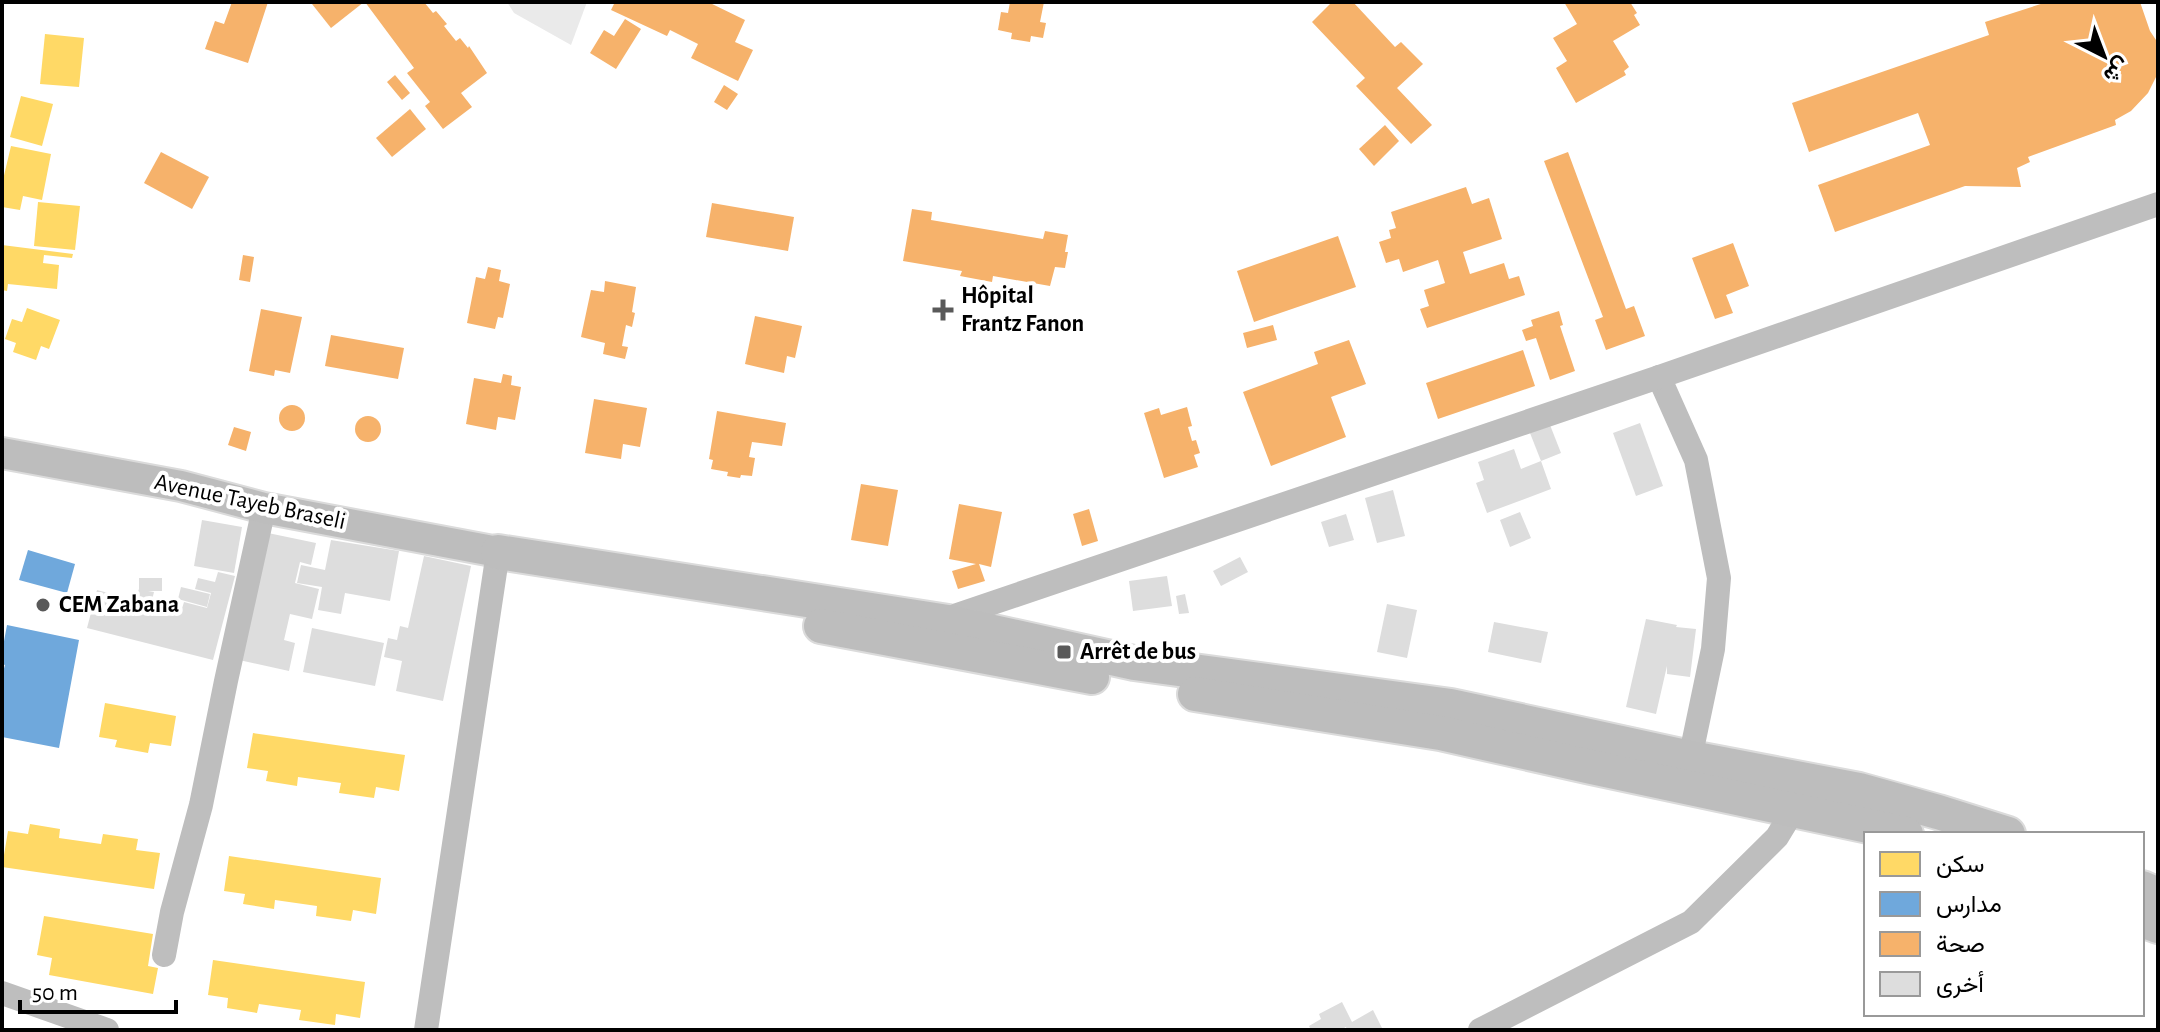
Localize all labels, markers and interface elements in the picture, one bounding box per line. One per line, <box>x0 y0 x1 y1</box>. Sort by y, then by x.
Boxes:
north arrow <box>2064 16 2144 96</box>
text: ش <box>2098 52 2134 87</box>
place label: Hôpital Frantz Fanon <box>961 284 1084 336</box>
marker: Hôpital Frantz Fanon <box>932 299 954 321</box>
street label: Avenue Tayeb Braseli <box>152 470 348 534</box>
place label: CEM Zabana <box>59 593 179 617</box>
marker: CEM Zabana <box>34 596 52 614</box>
place label: Arrêt de bus <box>1080 640 1196 664</box>
marker: Arrêt de bus <box>1055 643 1073 661</box>
legend <box>1864 832 2144 1016</box>
text: سكن <box>1936 853 1985 878</box>
text: مدارس <box>1936 893 2002 919</box>
text: صحة <box>1936 933 1985 957</box>
scale bar <box>20 964 176 1014</box>
text: أخرى <box>1936 970 1984 999</box>
text: 50 m <box>32 981 78 1005</box>

